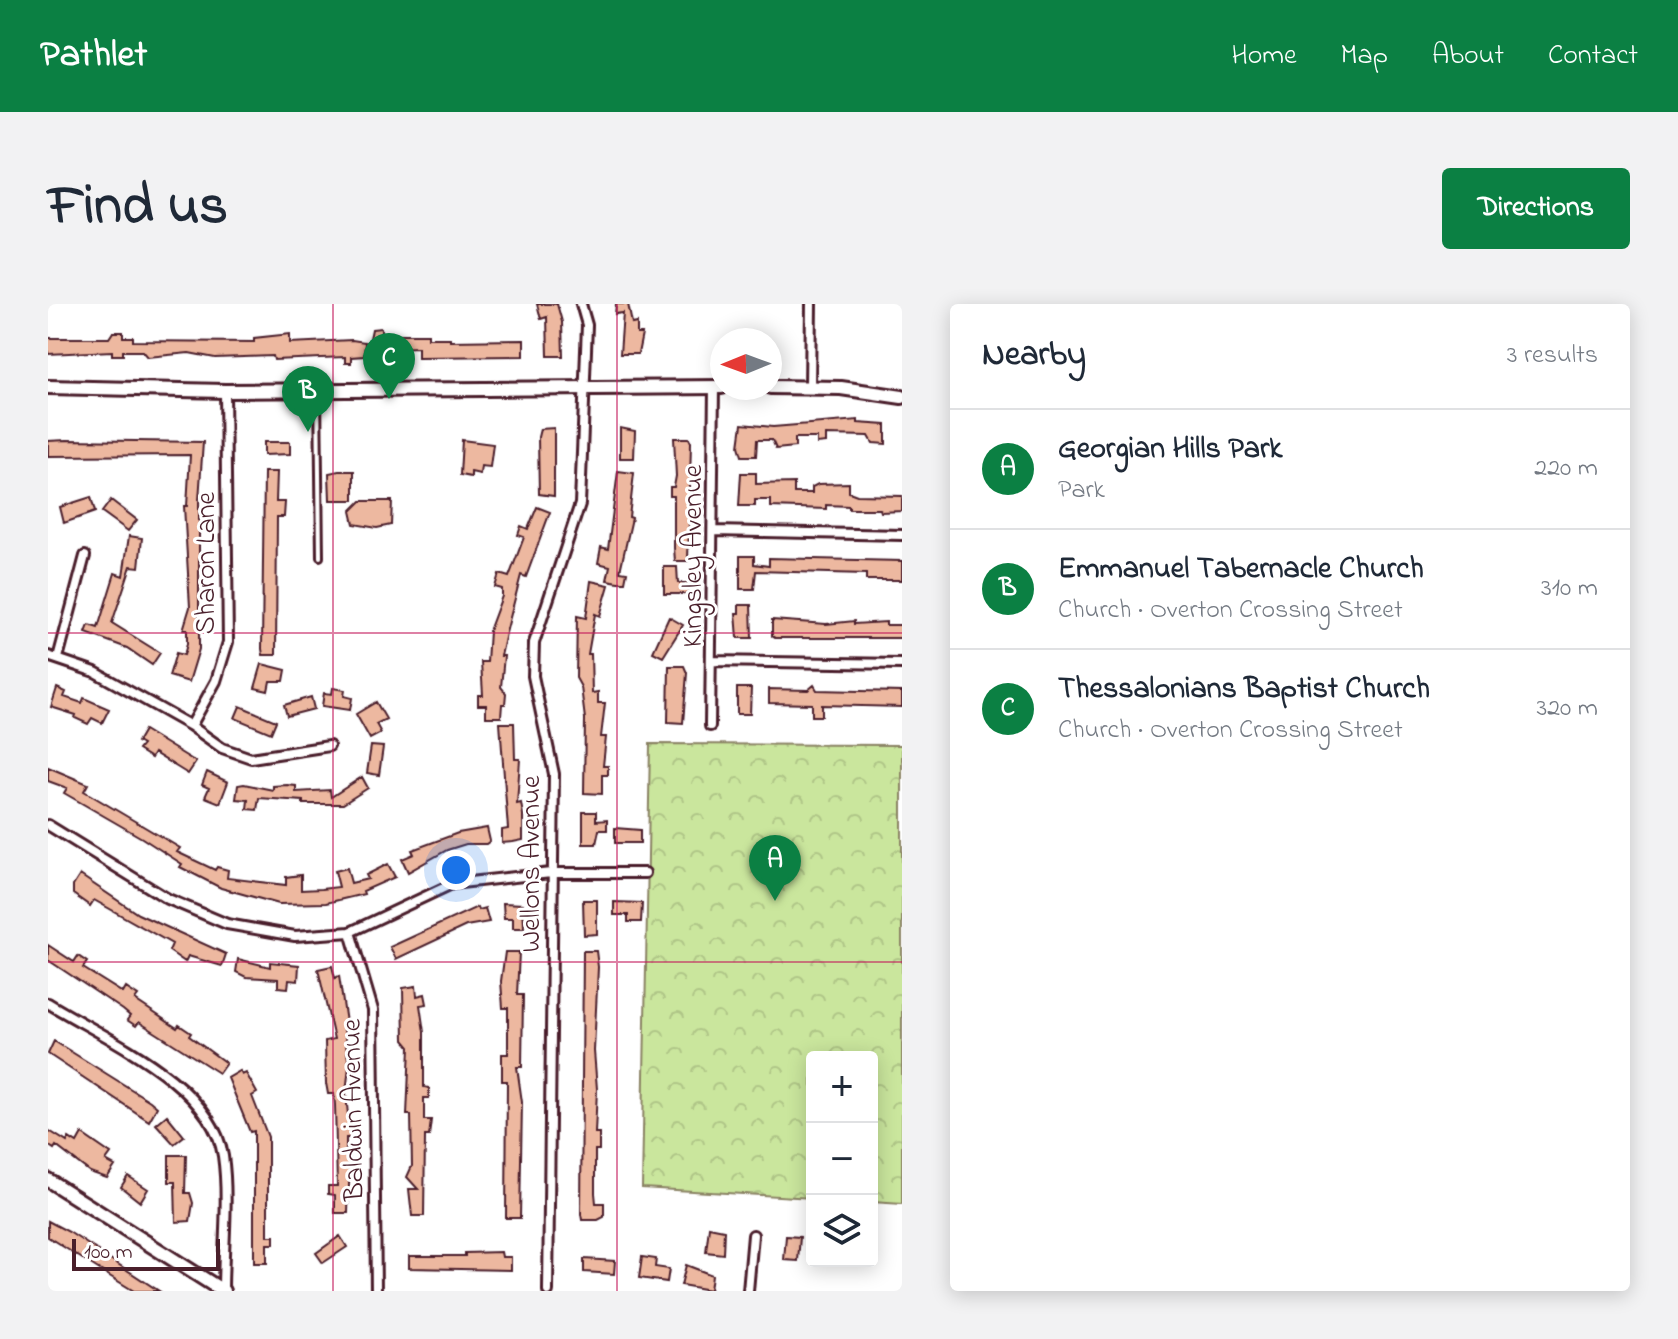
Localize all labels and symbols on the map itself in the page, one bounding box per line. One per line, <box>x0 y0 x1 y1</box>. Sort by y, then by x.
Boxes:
north arrow <box>710 328 782 400</box>
pin: C <box>363 333 415 399</box>
pin: B <box>282 366 334 432</box>
street label: Kingsley Avenue <box>674 464 715 647</box>
street label: Sharon Lane <box>187 491 228 634</box>
street label: Wellons Avenue <box>512 775 553 953</box>
pin: A <box>749 835 801 901</box>
your location <box>436 850 476 890</box>
street label: Baldwin Avenue <box>332 1018 377 1202</box>
scale bar <box>72 1235 220 1271</box>

